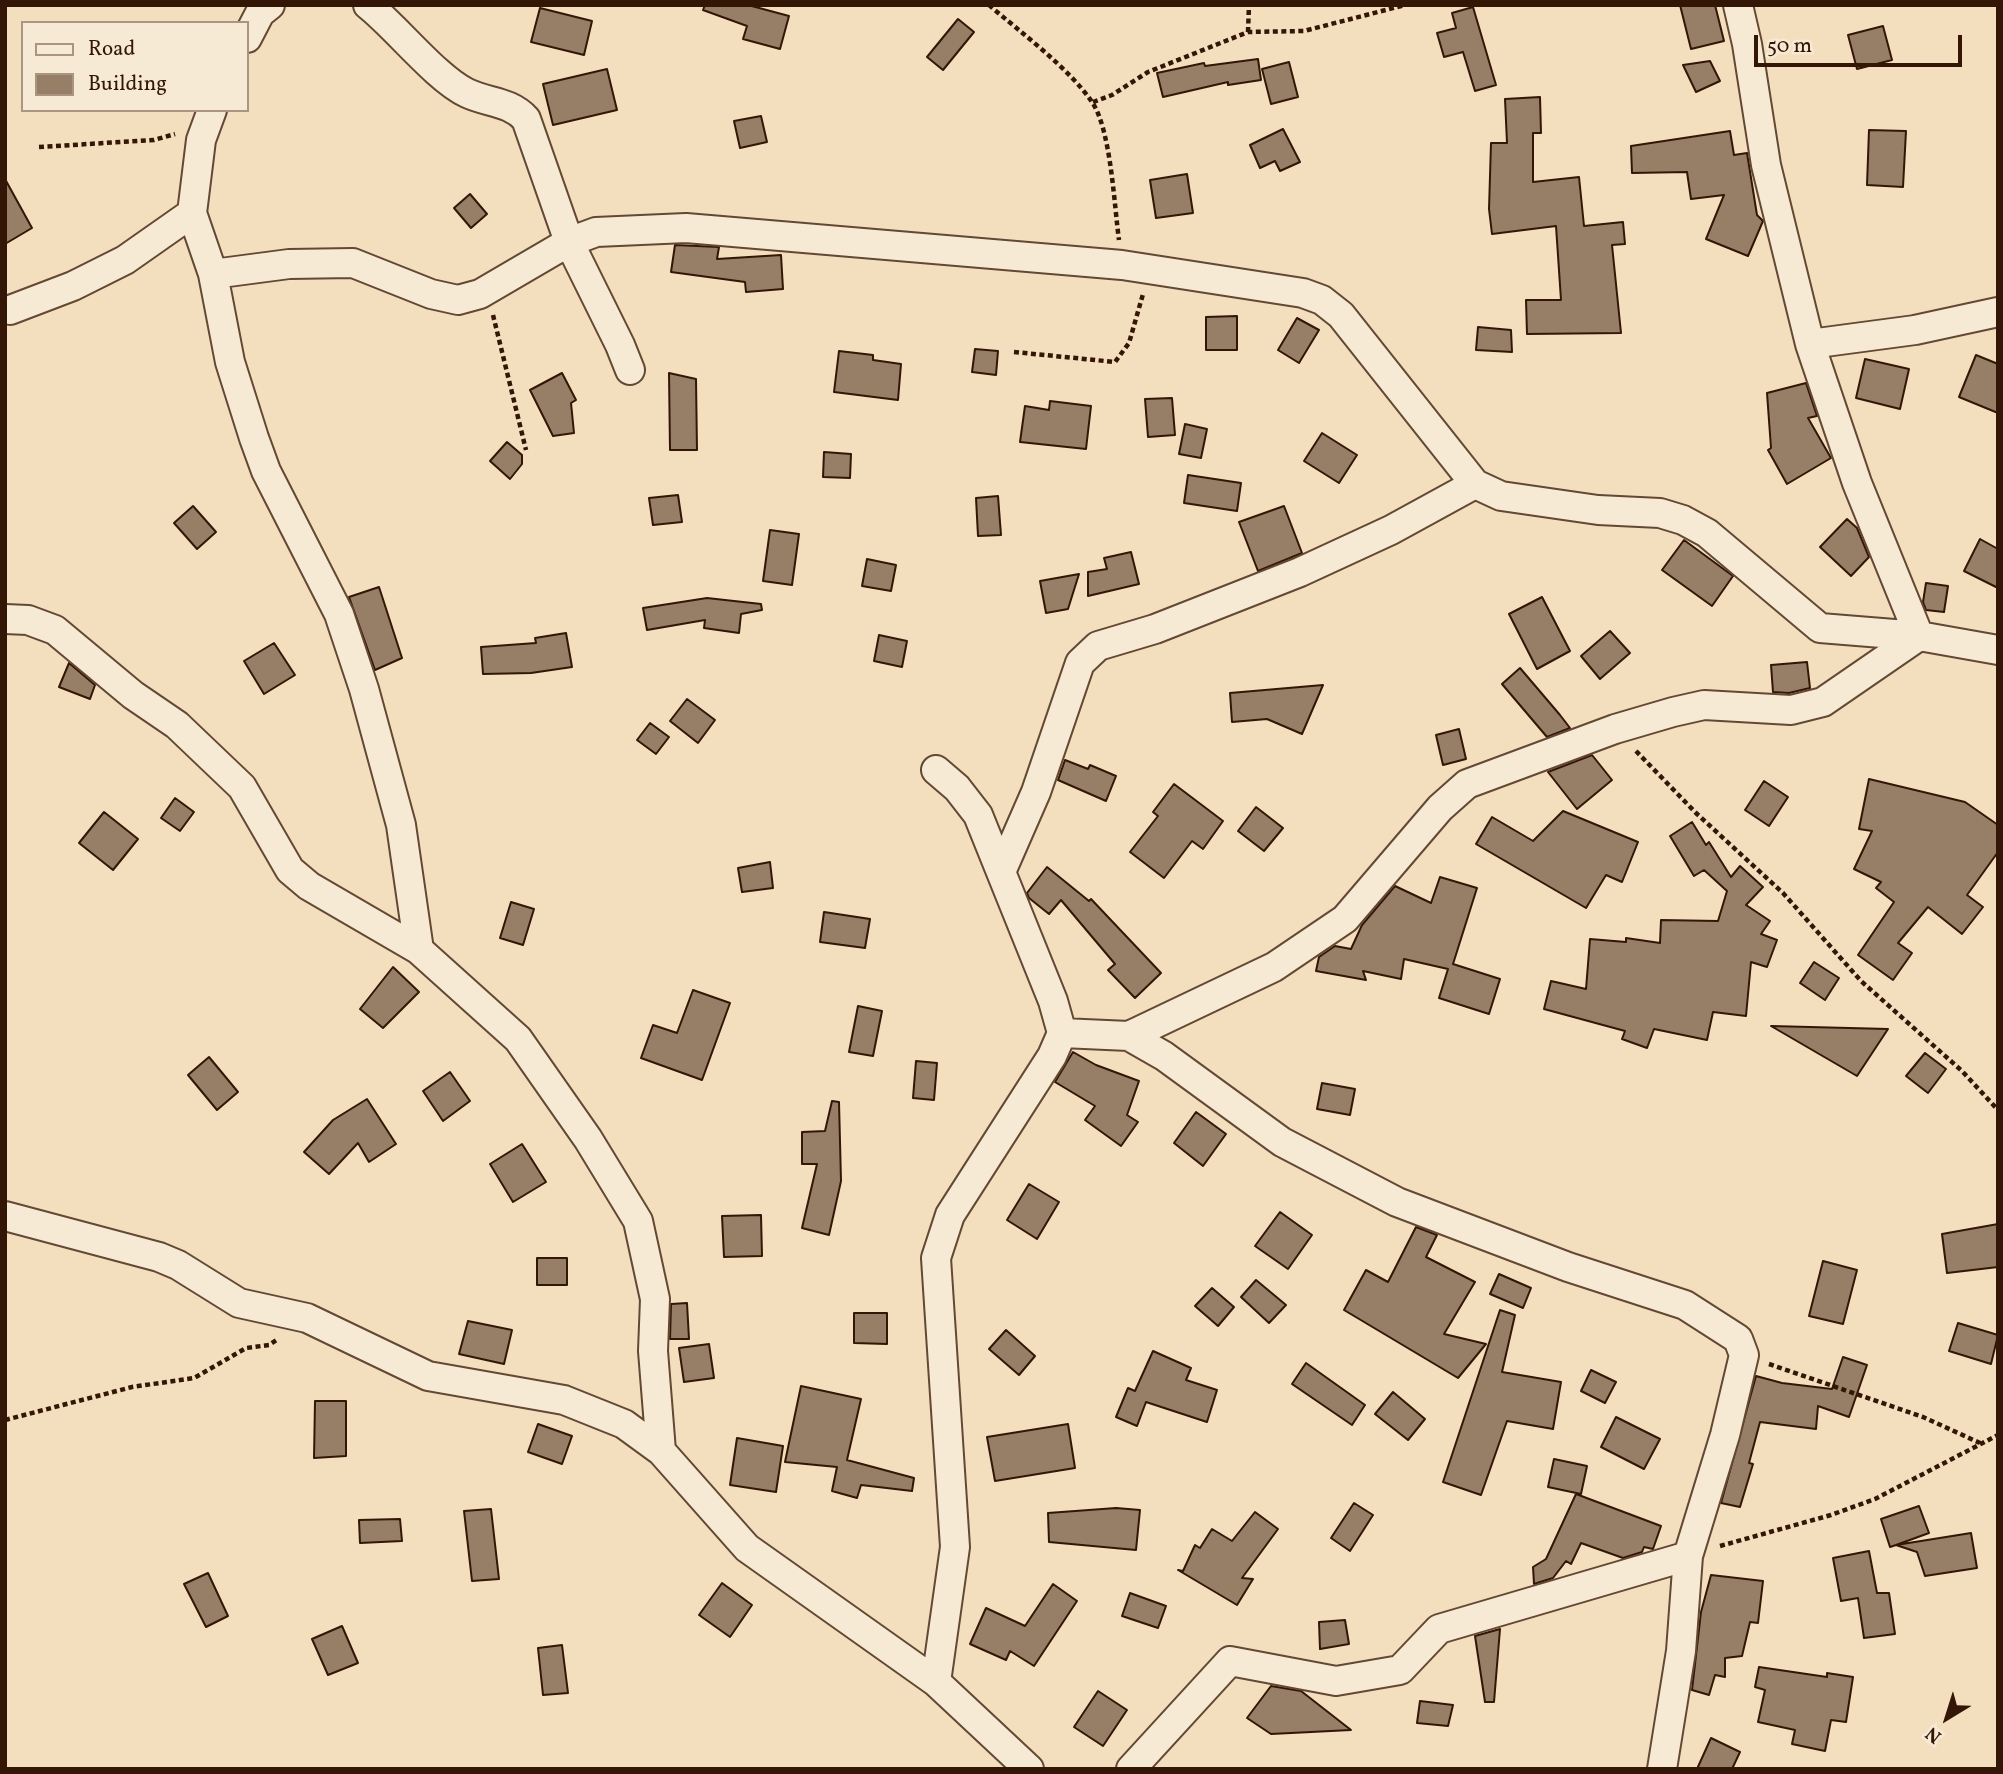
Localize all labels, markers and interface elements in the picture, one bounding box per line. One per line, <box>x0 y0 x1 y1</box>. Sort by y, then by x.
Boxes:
legend <box>21 21 248 112</box>
scale bar <box>1758 21 1966 65</box>
text: 50 m <box>1767 32 1812 61</box>
text: Road <box>88 35 135 64</box>
text: Building <box>88 70 167 99</box>
north arrow <box>1912 1683 1982 1753</box>
text: N <box>1921 1720 1948 1749</box>

